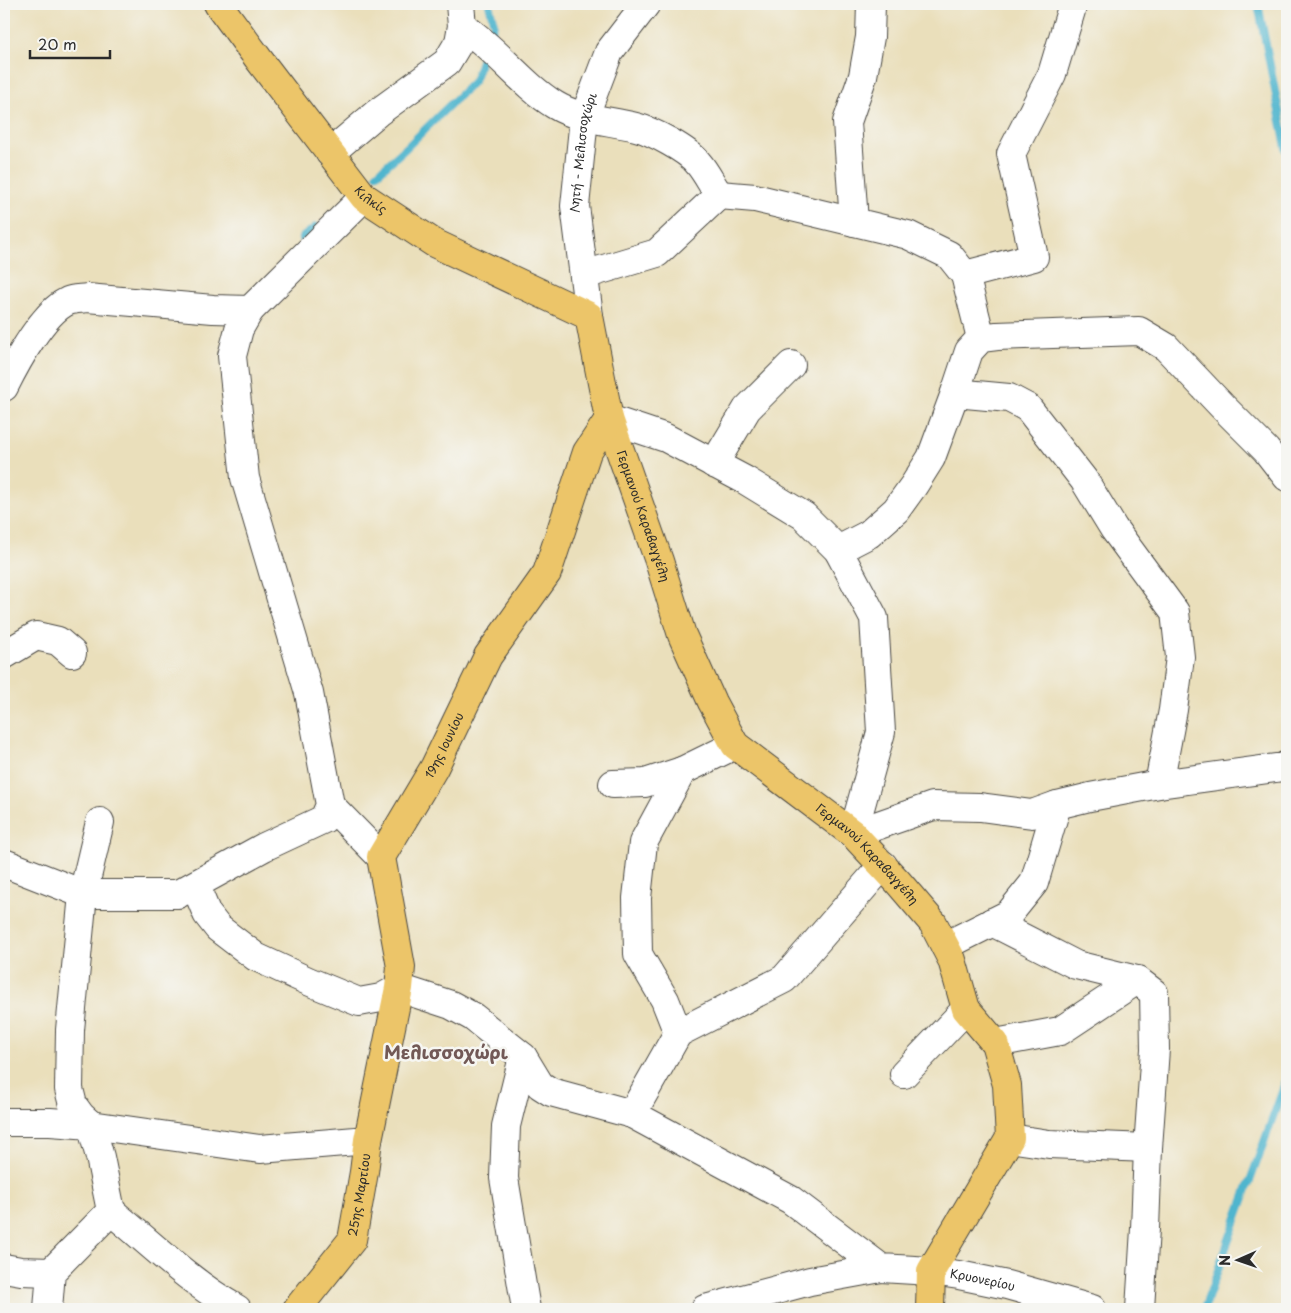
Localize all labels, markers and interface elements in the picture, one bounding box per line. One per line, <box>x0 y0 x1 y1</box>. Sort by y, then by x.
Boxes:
scale bar <box>30 28 110 60</box>
text: 20 m <box>38 32 77 55</box>
street label: Λητή - Μελισσοχώρι <box>565 89 601 214</box>
street label: Κιλκίς <box>351 182 391 218</box>
street label: Γερμανού Καραβαγγέλη <box>613 448 675 584</box>
street label: 19ης Ιουνίου <box>420 709 468 782</box>
street label: Γερμανού Καραβαγγέλη <box>812 799 923 908</box>
district label: Μελισσοχώρι <box>384 1038 509 1065</box>
street label: 25ης Μαρτίου <box>343 1152 374 1238</box>
north arrow <box>1214 1236 1264 1286</box>
text: N <box>1214 1255 1235 1266</box>
street label: Κρυονερίου <box>949 1264 1018 1295</box>

